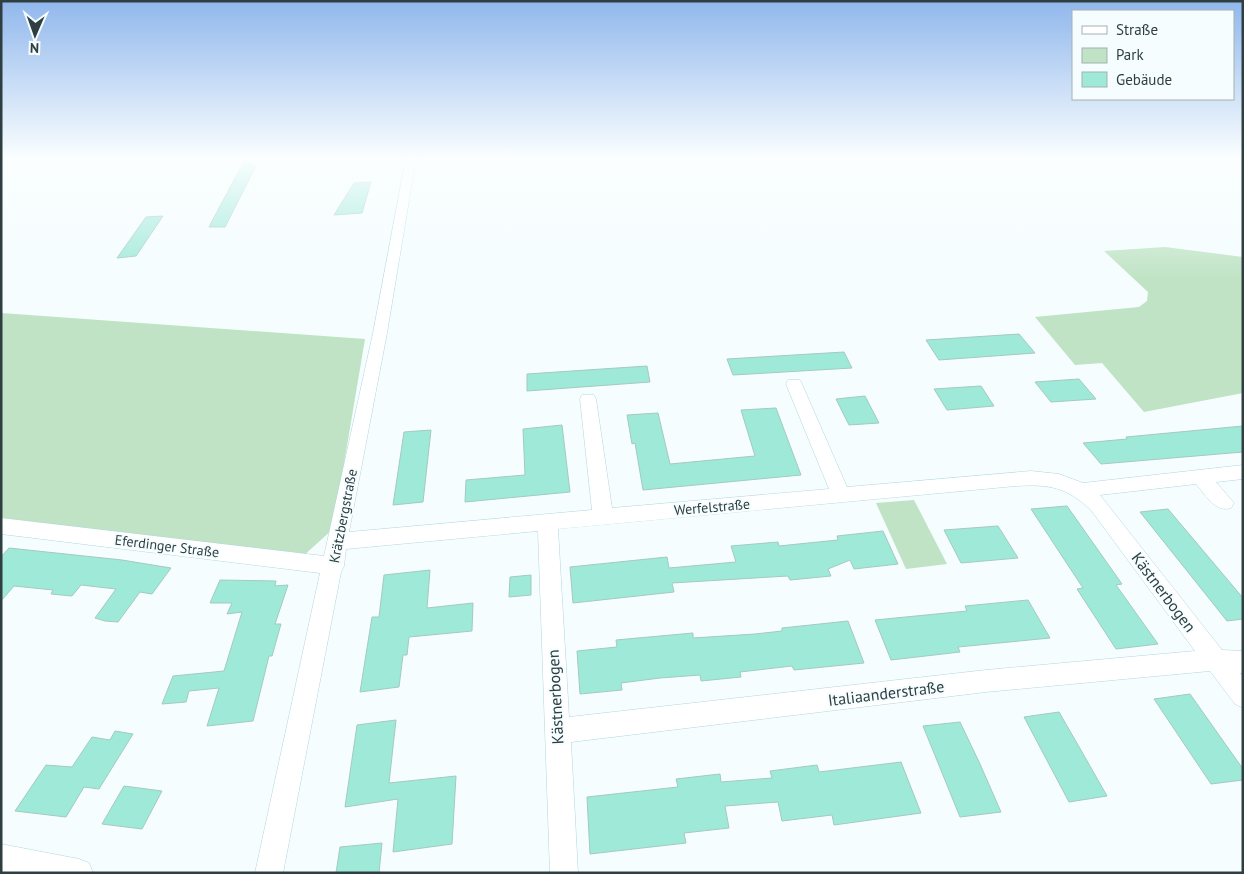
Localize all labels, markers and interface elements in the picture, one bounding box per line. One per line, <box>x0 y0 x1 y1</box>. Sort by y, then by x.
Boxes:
north arrow <box>10 10 60 60</box>
legend <box>1072 10 1234 100</box>
text: Straße <box>1116 20 1158 39</box>
text: N <box>30 39 39 57</box>
text: Park <box>1116 45 1144 64</box>
text: Gebäude <box>1116 70 1172 89</box>
street label: Krätzbergstraße <box>325 467 361 565</box>
street label: Werfelstraße <box>673 495 751 519</box>
street label: Eferdinger Straße <box>114 531 220 561</box>
street label: Kästnerbogen <box>1127 548 1201 636</box>
street label: Kästnerbogen <box>543 649 567 745</box>
street label: Italiaanderstraße <box>827 676 945 710</box>

